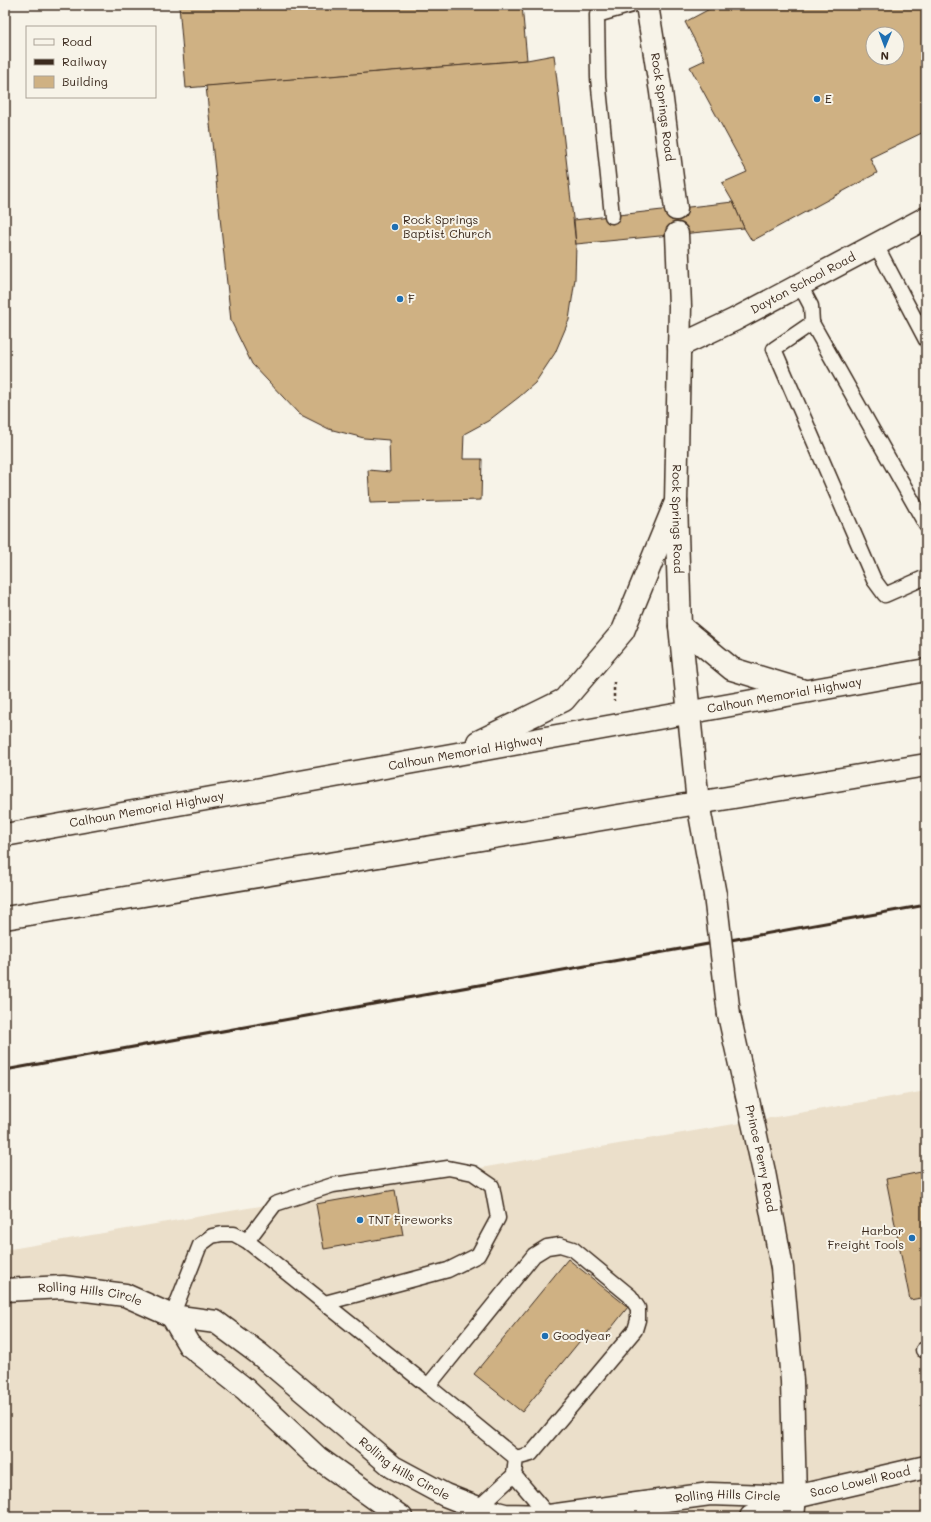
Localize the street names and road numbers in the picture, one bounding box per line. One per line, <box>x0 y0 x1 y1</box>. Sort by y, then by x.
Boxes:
street label: Rock Springs Road <box>648 51 679 162</box>
street label: Dayton School Road <box>747 248 858 317</box>
street label: Rock Springs Road <box>669 464 687 574</box>
street label: Calhoun Memorial Highway <box>706 673 863 716</box>
street label: Calhoun Memorial Highway <box>387 730 544 773</box>
street label: Calhoun Memorial Highway <box>68 787 225 830</box>
street label: Prince Perry Road <box>742 1103 780 1214</box>
street label: Rolling Hills Circle <box>38 1278 145 1309</box>
street label: Rolling Hills Circle <box>356 1433 452 1503</box>
street label: Saco Lowell Road <box>808 1462 912 1500</box>
street label: Rolling Hills Circle <box>674 1485 781 1506</box>

